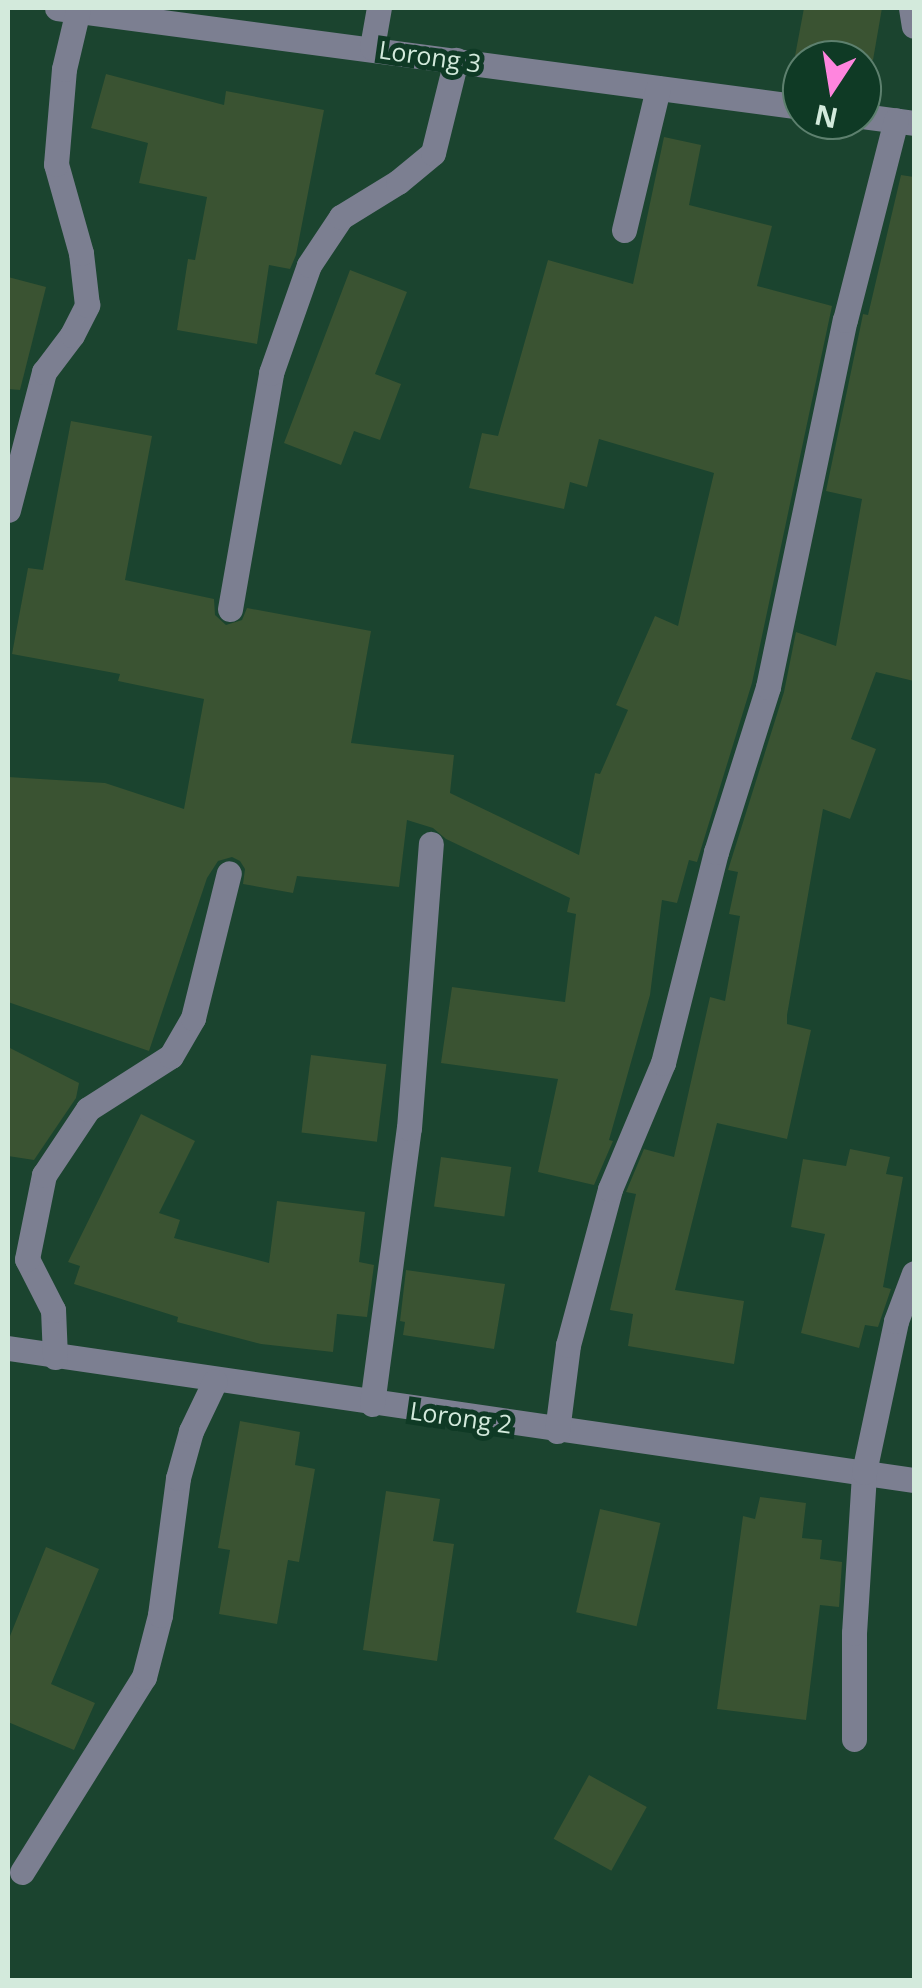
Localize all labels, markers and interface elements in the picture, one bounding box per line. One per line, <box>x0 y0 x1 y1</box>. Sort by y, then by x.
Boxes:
street label: Lorong 3 <box>377 34 483 78</box>
north arrow <box>782 40 882 140</box>
text: N <box>811 96 841 138</box>
street label: Lorong 2 <box>408 1395 514 1439</box>

